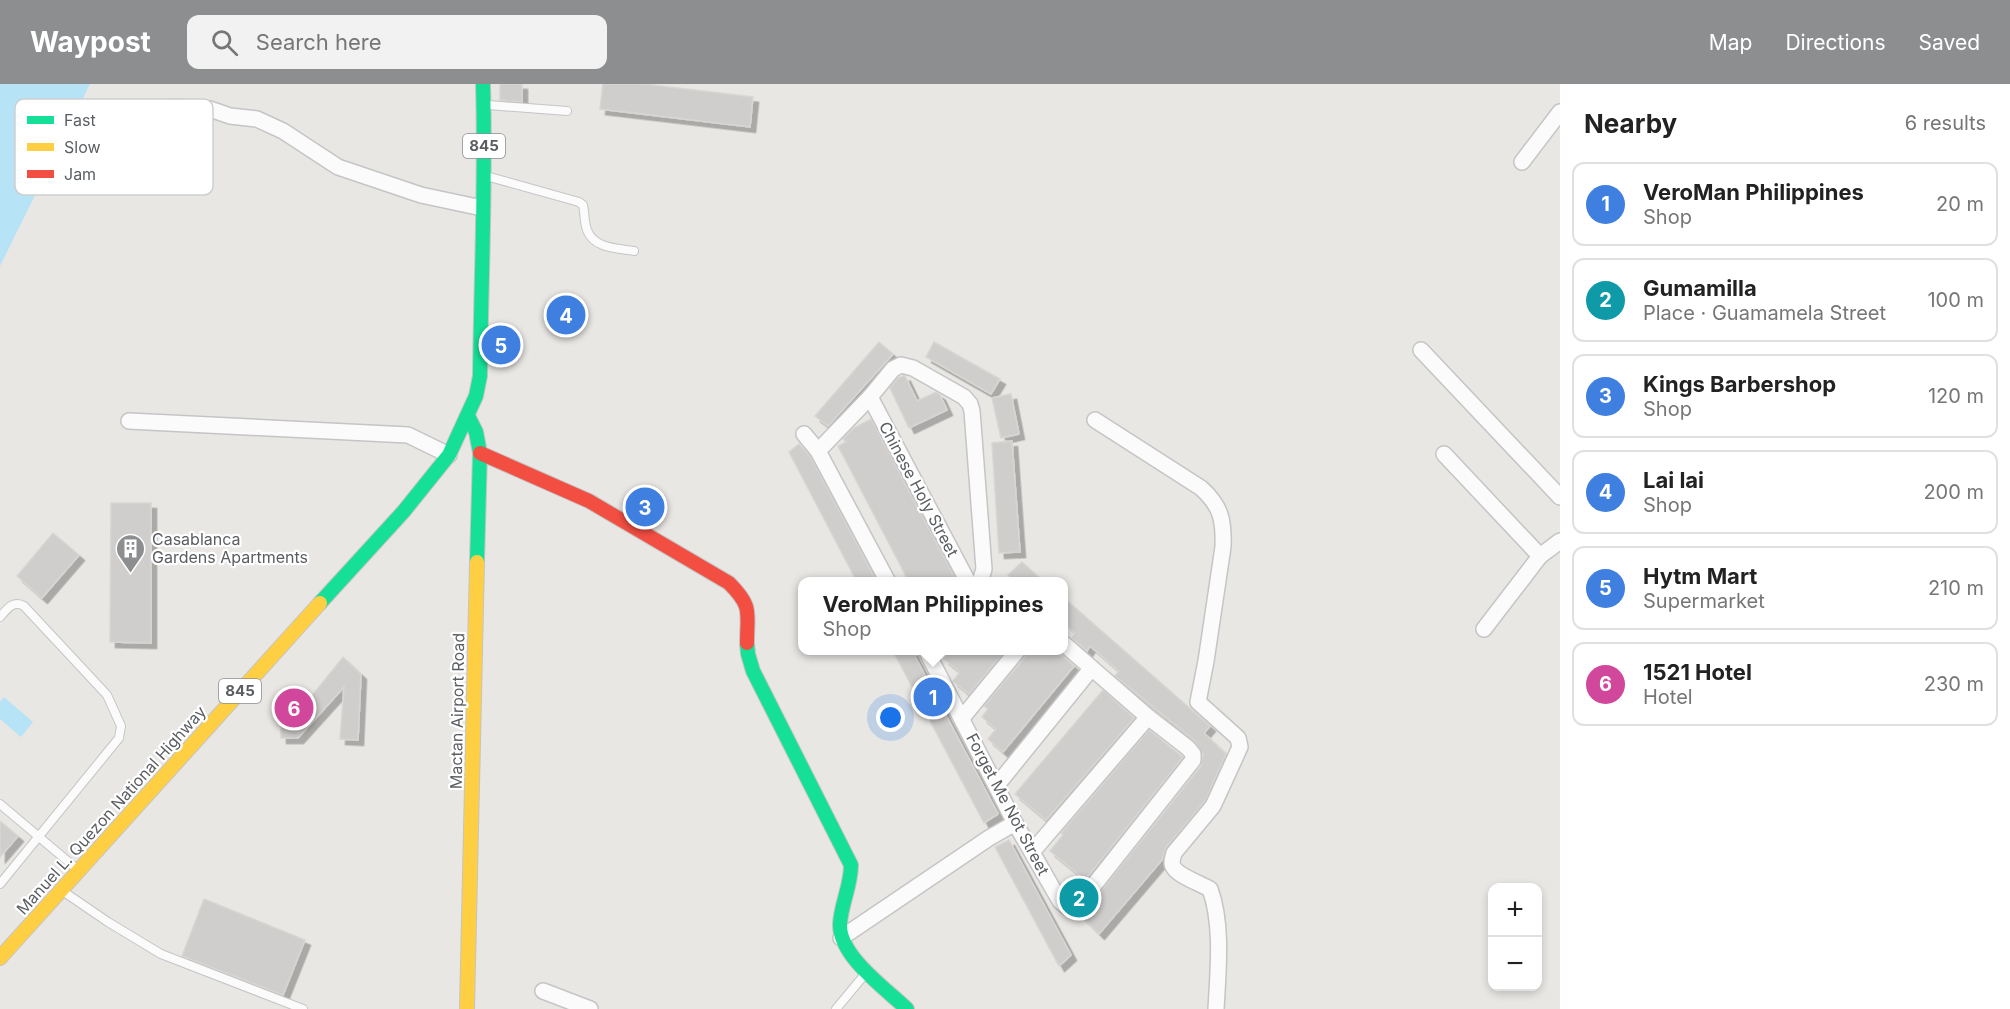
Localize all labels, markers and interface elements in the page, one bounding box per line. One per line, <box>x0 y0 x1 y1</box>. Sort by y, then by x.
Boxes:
search box <box>187 15 607 69</box>
text: Waypost <box>30 25 151 59</box>
icon: search <box>208 26 241 59</box>
text: Search here <box>256 29 382 55</box>
text: Map <box>1709 30 1752 55</box>
text: Directions <box>1785 30 1886 55</box>
text: Saved <box>1919 30 1980 55</box>
legend <box>15 99 213 195</box>
text: Nearby <box>1584 108 1677 139</box>
text: Fast <box>64 110 96 130</box>
text: 6 results <box>1905 111 1986 135</box>
road number: 845 <box>463 134 505 158</box>
text: Slow <box>64 137 101 157</box>
text: Jam <box>64 164 96 184</box>
text: VeroMan Philippines <box>1643 179 1864 205</box>
text: 1 <box>1601 192 1610 216</box>
text: 20 m <box>1936 192 1984 216</box>
text: Shop <box>1643 205 1692 229</box>
text: Gumamilla <box>1643 275 1757 301</box>
text: 2 <box>1599 288 1612 312</box>
text: 100 m <box>1927 288 1984 312</box>
pin: 4 <box>546 292 586 338</box>
text: Place · Guamamela Street <box>1643 301 1886 325</box>
pin: 5 <box>482 322 520 368</box>
text: Kings Barbershop <box>1643 371 1836 397</box>
text: 3 <box>1599 384 1612 408</box>
text: 120 m <box>1928 384 1984 408</box>
text: Shop <box>1643 397 1692 421</box>
street label: Chinese Holy Street <box>875 418 963 560</box>
text: Lai lai <box>1643 467 1704 493</box>
text: 4 <box>1599 480 1612 504</box>
text: 200 m <box>1923 480 1984 504</box>
pin: 3 <box>626 484 664 530</box>
text: Shop <box>1643 493 1692 517</box>
place label: Casablanca Gardens Apartments <box>152 529 308 567</box>
building icon: Casablanca Gardens Apartments <box>115 532 147 574</box>
text: Hytm Mart <box>1643 563 1757 589</box>
text: 5 <box>1599 576 1612 600</box>
text: 210 m <box>1928 576 1984 600</box>
popup <box>798 577 1068 655</box>
text: Supermarket <box>1643 589 1765 613</box>
text: VeroMan Philippines <box>823 591 1043 617</box>
text: Shop <box>823 617 871 641</box>
street label: Mactan Airport Road <box>446 633 468 789</box>
text: 1521 Hotel <box>1643 659 1752 685</box>
text: 6 <box>1599 672 1612 696</box>
text: 230 m <box>1924 672 1984 696</box>
pin: 1 <box>914 674 952 720</box>
road number: 845 <box>219 679 261 703</box>
text: Hotel <box>1643 685 1693 709</box>
pin: 6 <box>274 686 314 730</box>
street label: Manuel L. Quezon National Highway <box>12 702 210 918</box>
your location <box>876 703 905 732</box>
street label: Forget Me Not Street <box>962 730 1054 878</box>
pin: 2 <box>1060 876 1098 920</box>
map controls <box>1488 883 1542 991</box>
button: + <box>1488 883 1542 937</box>
button: − <box>1488 937 1542 991</box>

